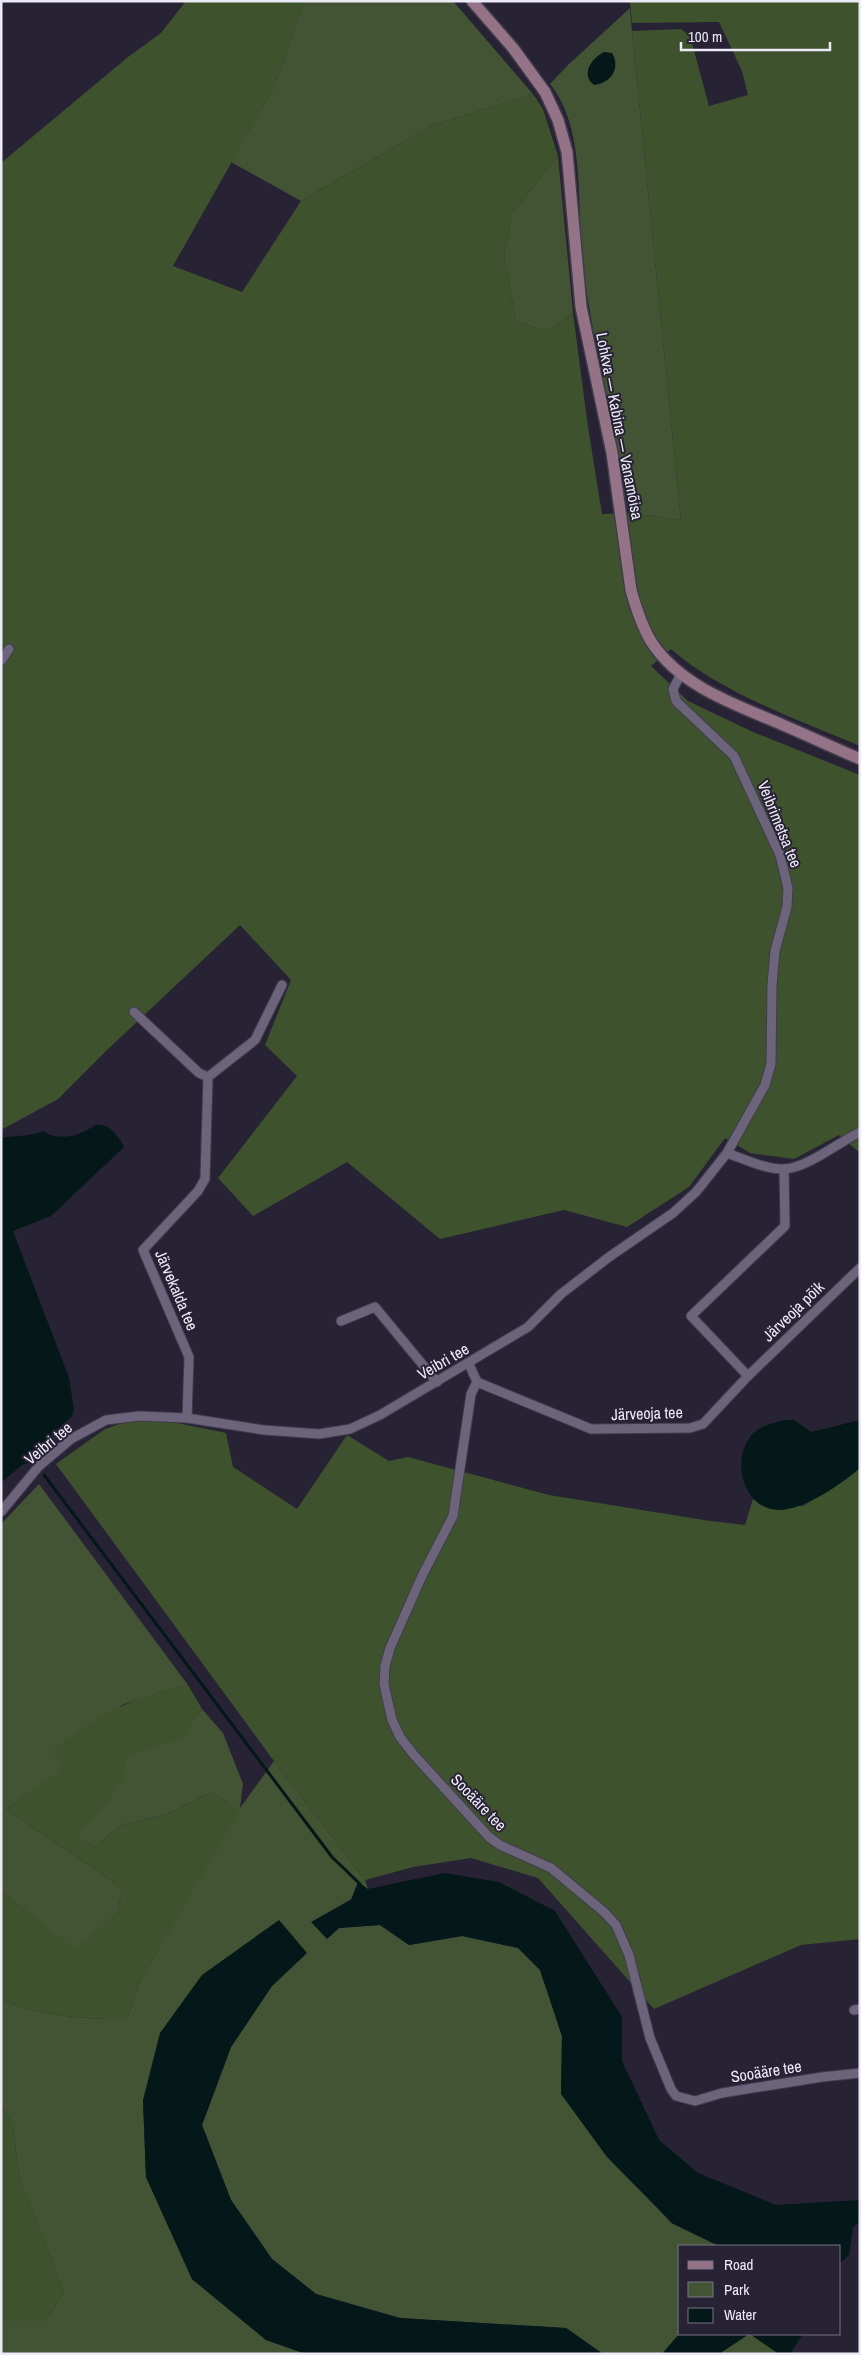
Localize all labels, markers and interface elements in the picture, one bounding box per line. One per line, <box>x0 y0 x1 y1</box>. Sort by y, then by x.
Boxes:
scale bar <box>681 20 830 52</box>
text: 100 m <box>688 26 722 47</box>
street label: Lohkva — Kabina — Vanamõisa <box>591 331 649 522</box>
street label: Veibrimetsa tee <box>753 777 807 871</box>
street label: Järvekalda tee <box>150 1246 204 1334</box>
street label: Järveoja põik <box>757 1276 829 1346</box>
street label: Veibri tee <box>413 1337 473 1385</box>
street label: Järveoja tee <box>611 1401 683 1425</box>
street label: Veibri tee <box>19 1417 77 1469</box>
street label: Sooääre tee <box>446 1769 512 1835</box>
street label: Sooääre tee <box>729 2055 803 2087</box>
legend <box>678 2245 841 2335</box>
text: Road <box>724 2254 753 2275</box>
text: Park <box>724 2279 750 2300</box>
text: Water <box>724 2304 756 2325</box>

